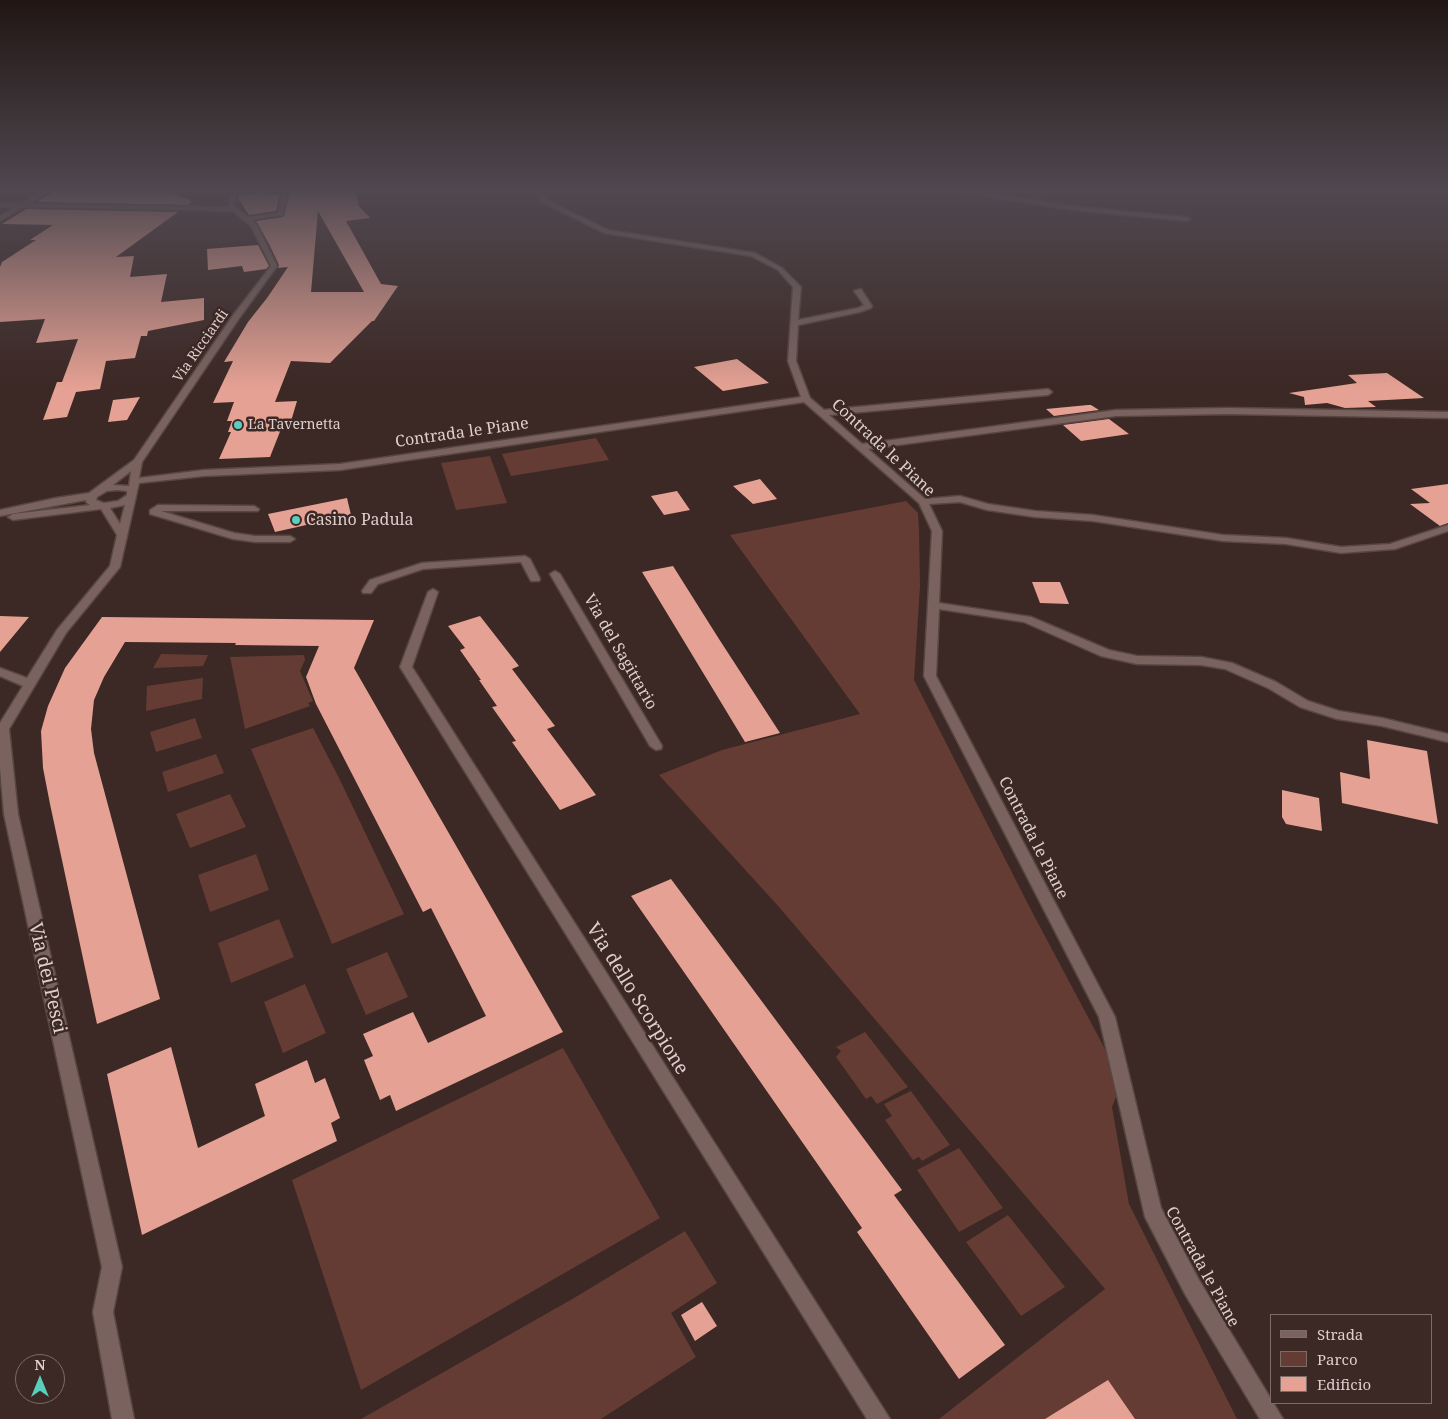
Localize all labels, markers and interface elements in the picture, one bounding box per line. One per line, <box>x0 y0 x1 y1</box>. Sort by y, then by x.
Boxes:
street label: Via Ricciardi <box>170 306 232 386</box>
street label: Contrada le Piane <box>827 395 939 501</box>
street label: Contrada le Piane <box>394 414 530 452</box>
place label: La Tavernetta <box>248 417 341 433</box>
marker: La Tavernetta <box>232 419 244 431</box>
place label: Casino Padula <box>306 510 414 530</box>
marker: Casino Padula <box>290 514 302 526</box>
street label: Via del Sagittario <box>579 591 661 713</box>
street label: Contrada le Piane <box>994 774 1072 902</box>
street label: Via dello Scorpione <box>581 919 693 1079</box>
street label: Via dei Pesci <box>23 920 71 1036</box>
street label: Contrada le Piane <box>1161 1203 1243 1331</box>
legend <box>1270 1314 1433 1404</box>
text: Strada <box>1317 1324 1363 1344</box>
text: Parco <box>1317 1349 1358 1369</box>
north arrow <box>15 1354 65 1404</box>
text: N <box>34 1355 46 1374</box>
text: Edificio <box>1317 1374 1371 1394</box>

